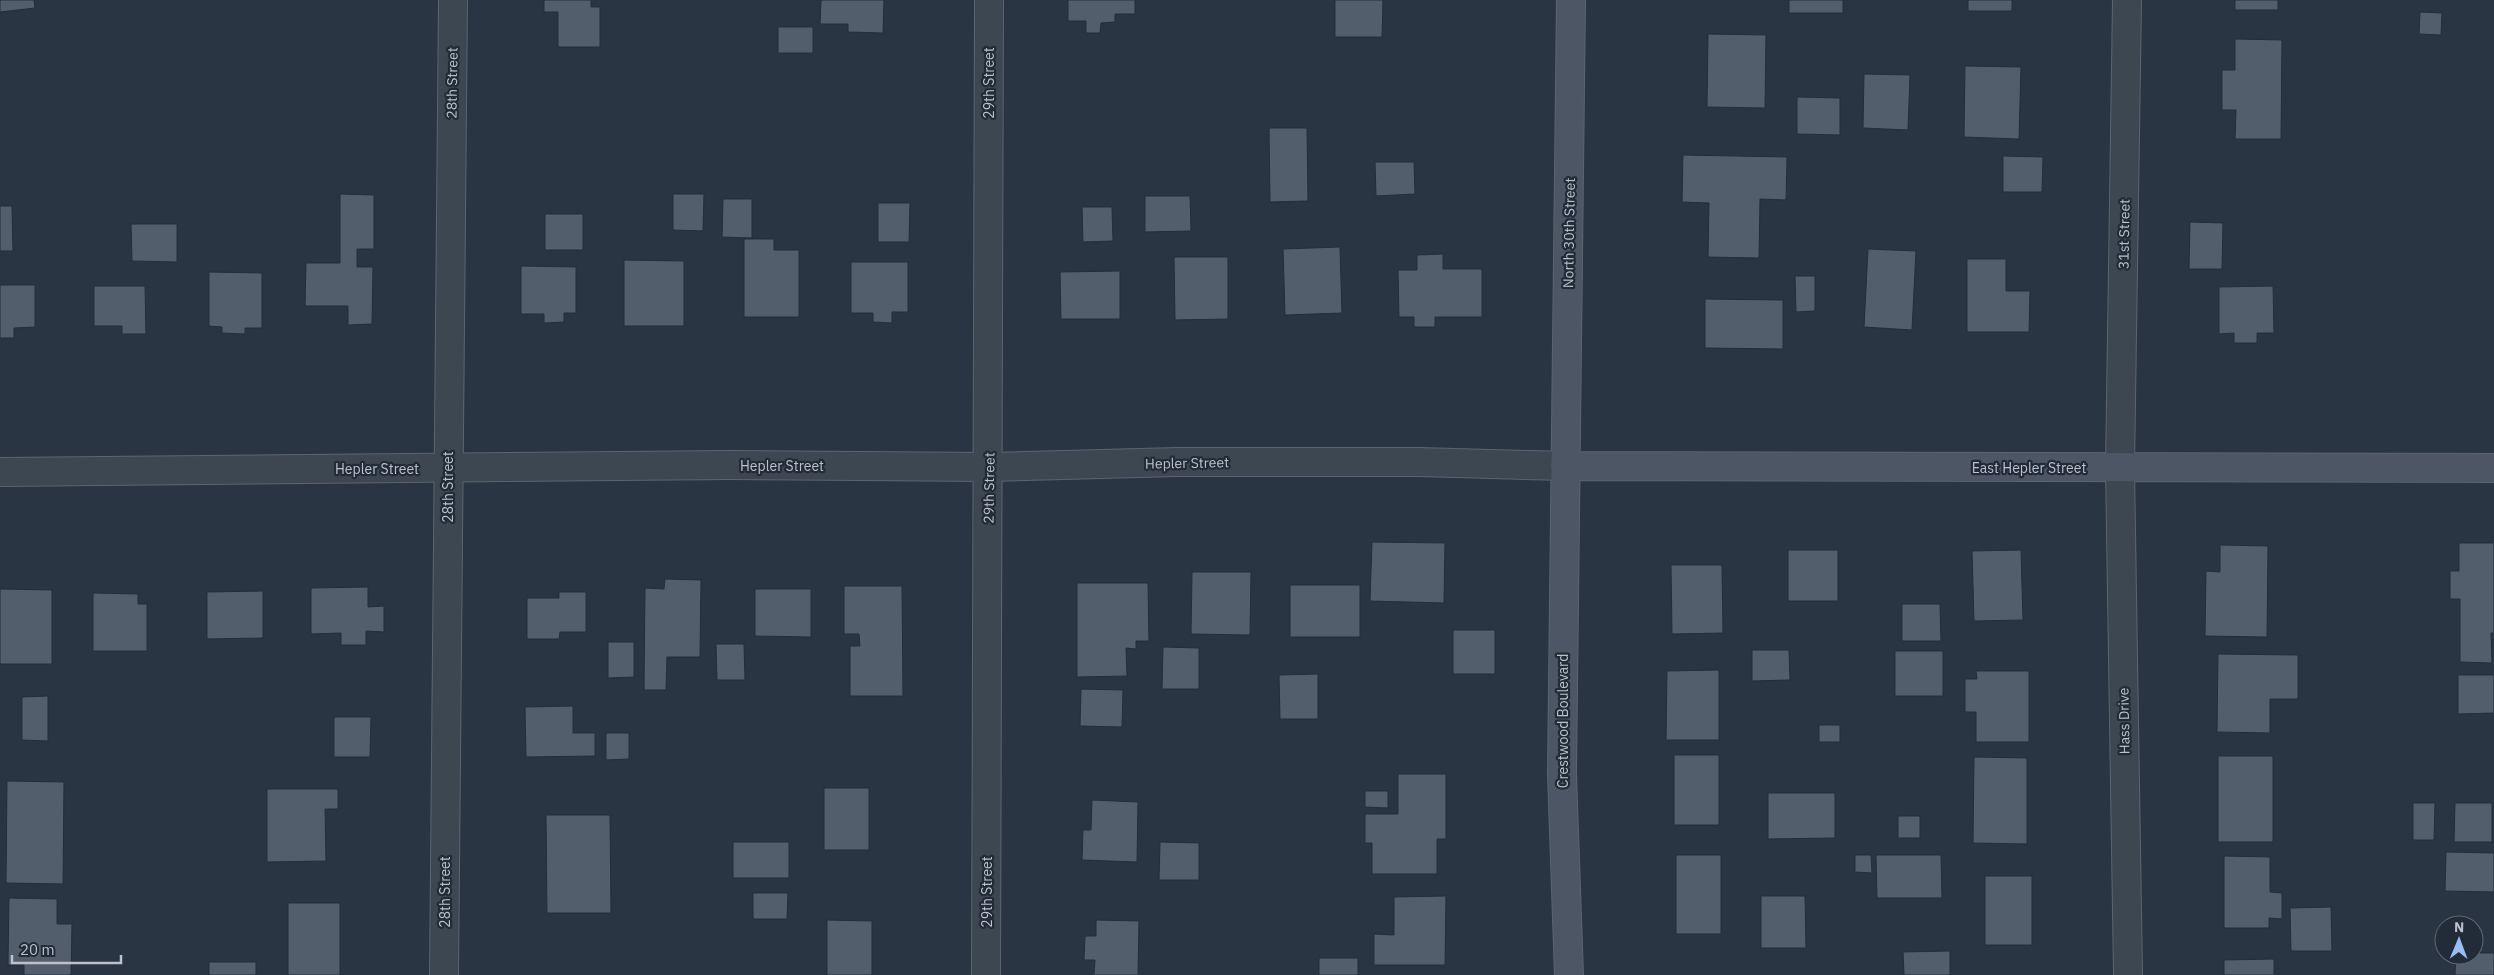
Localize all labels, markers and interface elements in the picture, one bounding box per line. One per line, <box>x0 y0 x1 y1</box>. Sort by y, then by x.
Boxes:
street label: 28th Street <box>442 47 462 119</box>
street label: 29th Street <box>980 47 998 119</box>
street label: North 30th Street <box>1559 178 1579 288</box>
street label: 31st Street <box>2114 199 2134 269</box>
street label: 28th Street <box>439 451 457 523</box>
street label: 29th Street <box>979 452 999 524</box>
street label: Hepler Street <box>1145 453 1229 473</box>
street label: Hepler Street <box>740 457 824 475</box>
street label: East Hepler Street <box>1972 459 2086 477</box>
street label: Hepler Street <box>335 460 419 478</box>
street label: Crestwood Boulevard <box>1554 654 1572 788</box>
street label: Hass Drive <box>2114 687 2134 755</box>
street label: 28th Street <box>436 856 454 928</box>
street label: 29th Street <box>978 856 996 928</box>
north arrow <box>2434 915 2484 965</box>
text: N <box>2454 918 2464 936</box>
scale bar <box>12 932 121 964</box>
text: 20 m <box>20 940 55 959</box>

